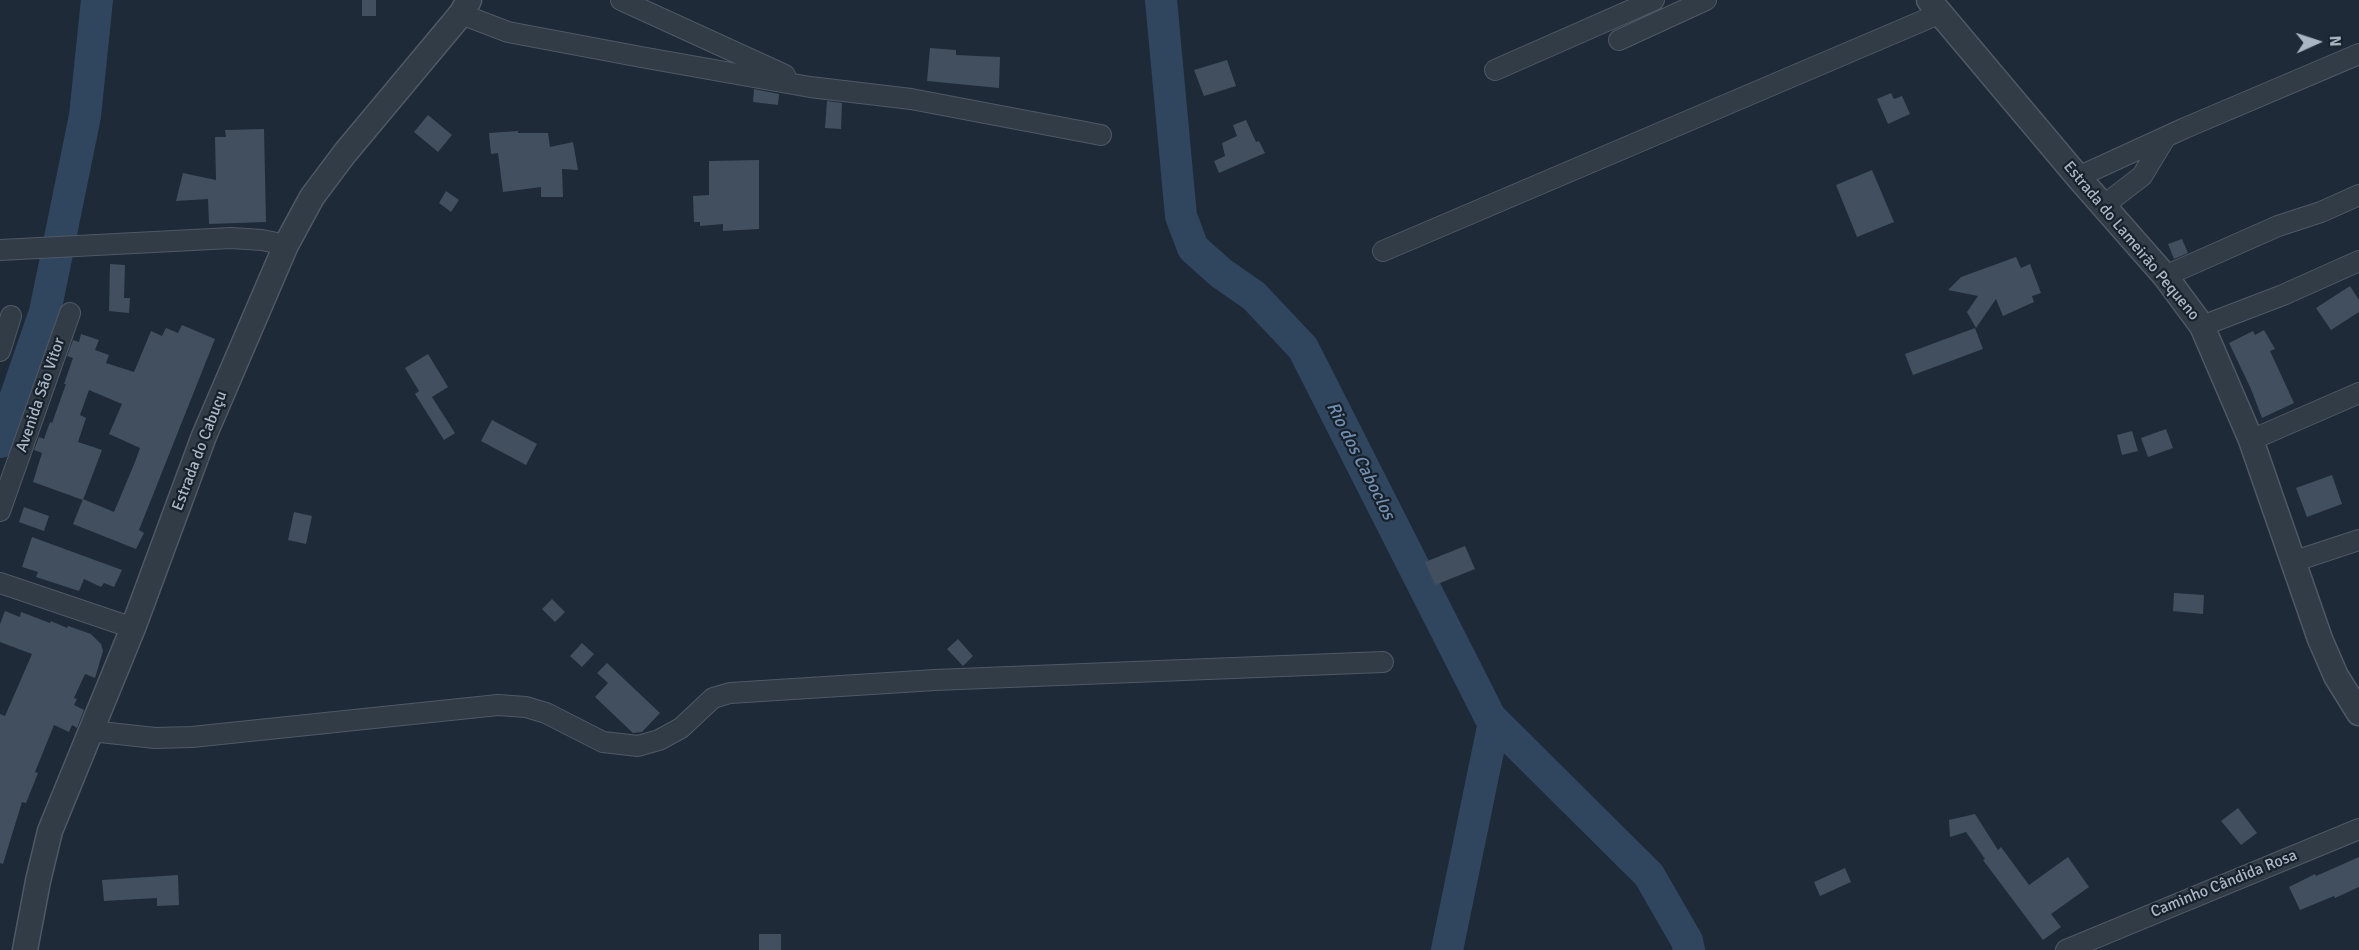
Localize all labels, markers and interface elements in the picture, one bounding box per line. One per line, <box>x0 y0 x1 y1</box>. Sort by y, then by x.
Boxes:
north arrow <box>2287 12 2347 72</box>
text: N <box>2325 35 2345 47</box>
street label: Estrada do Lameirão Pequeno <box>2059 158 2203 324</box>
street label: Avenida São Vitor <box>12 335 70 455</box>
street label: Estrada do Cabuçu <box>168 388 232 514</box>
water label: Rio dos Caboclos <box>1321 398 1399 524</box>
street label: Caminho Cândida Rosa <box>2148 846 2300 922</box>

